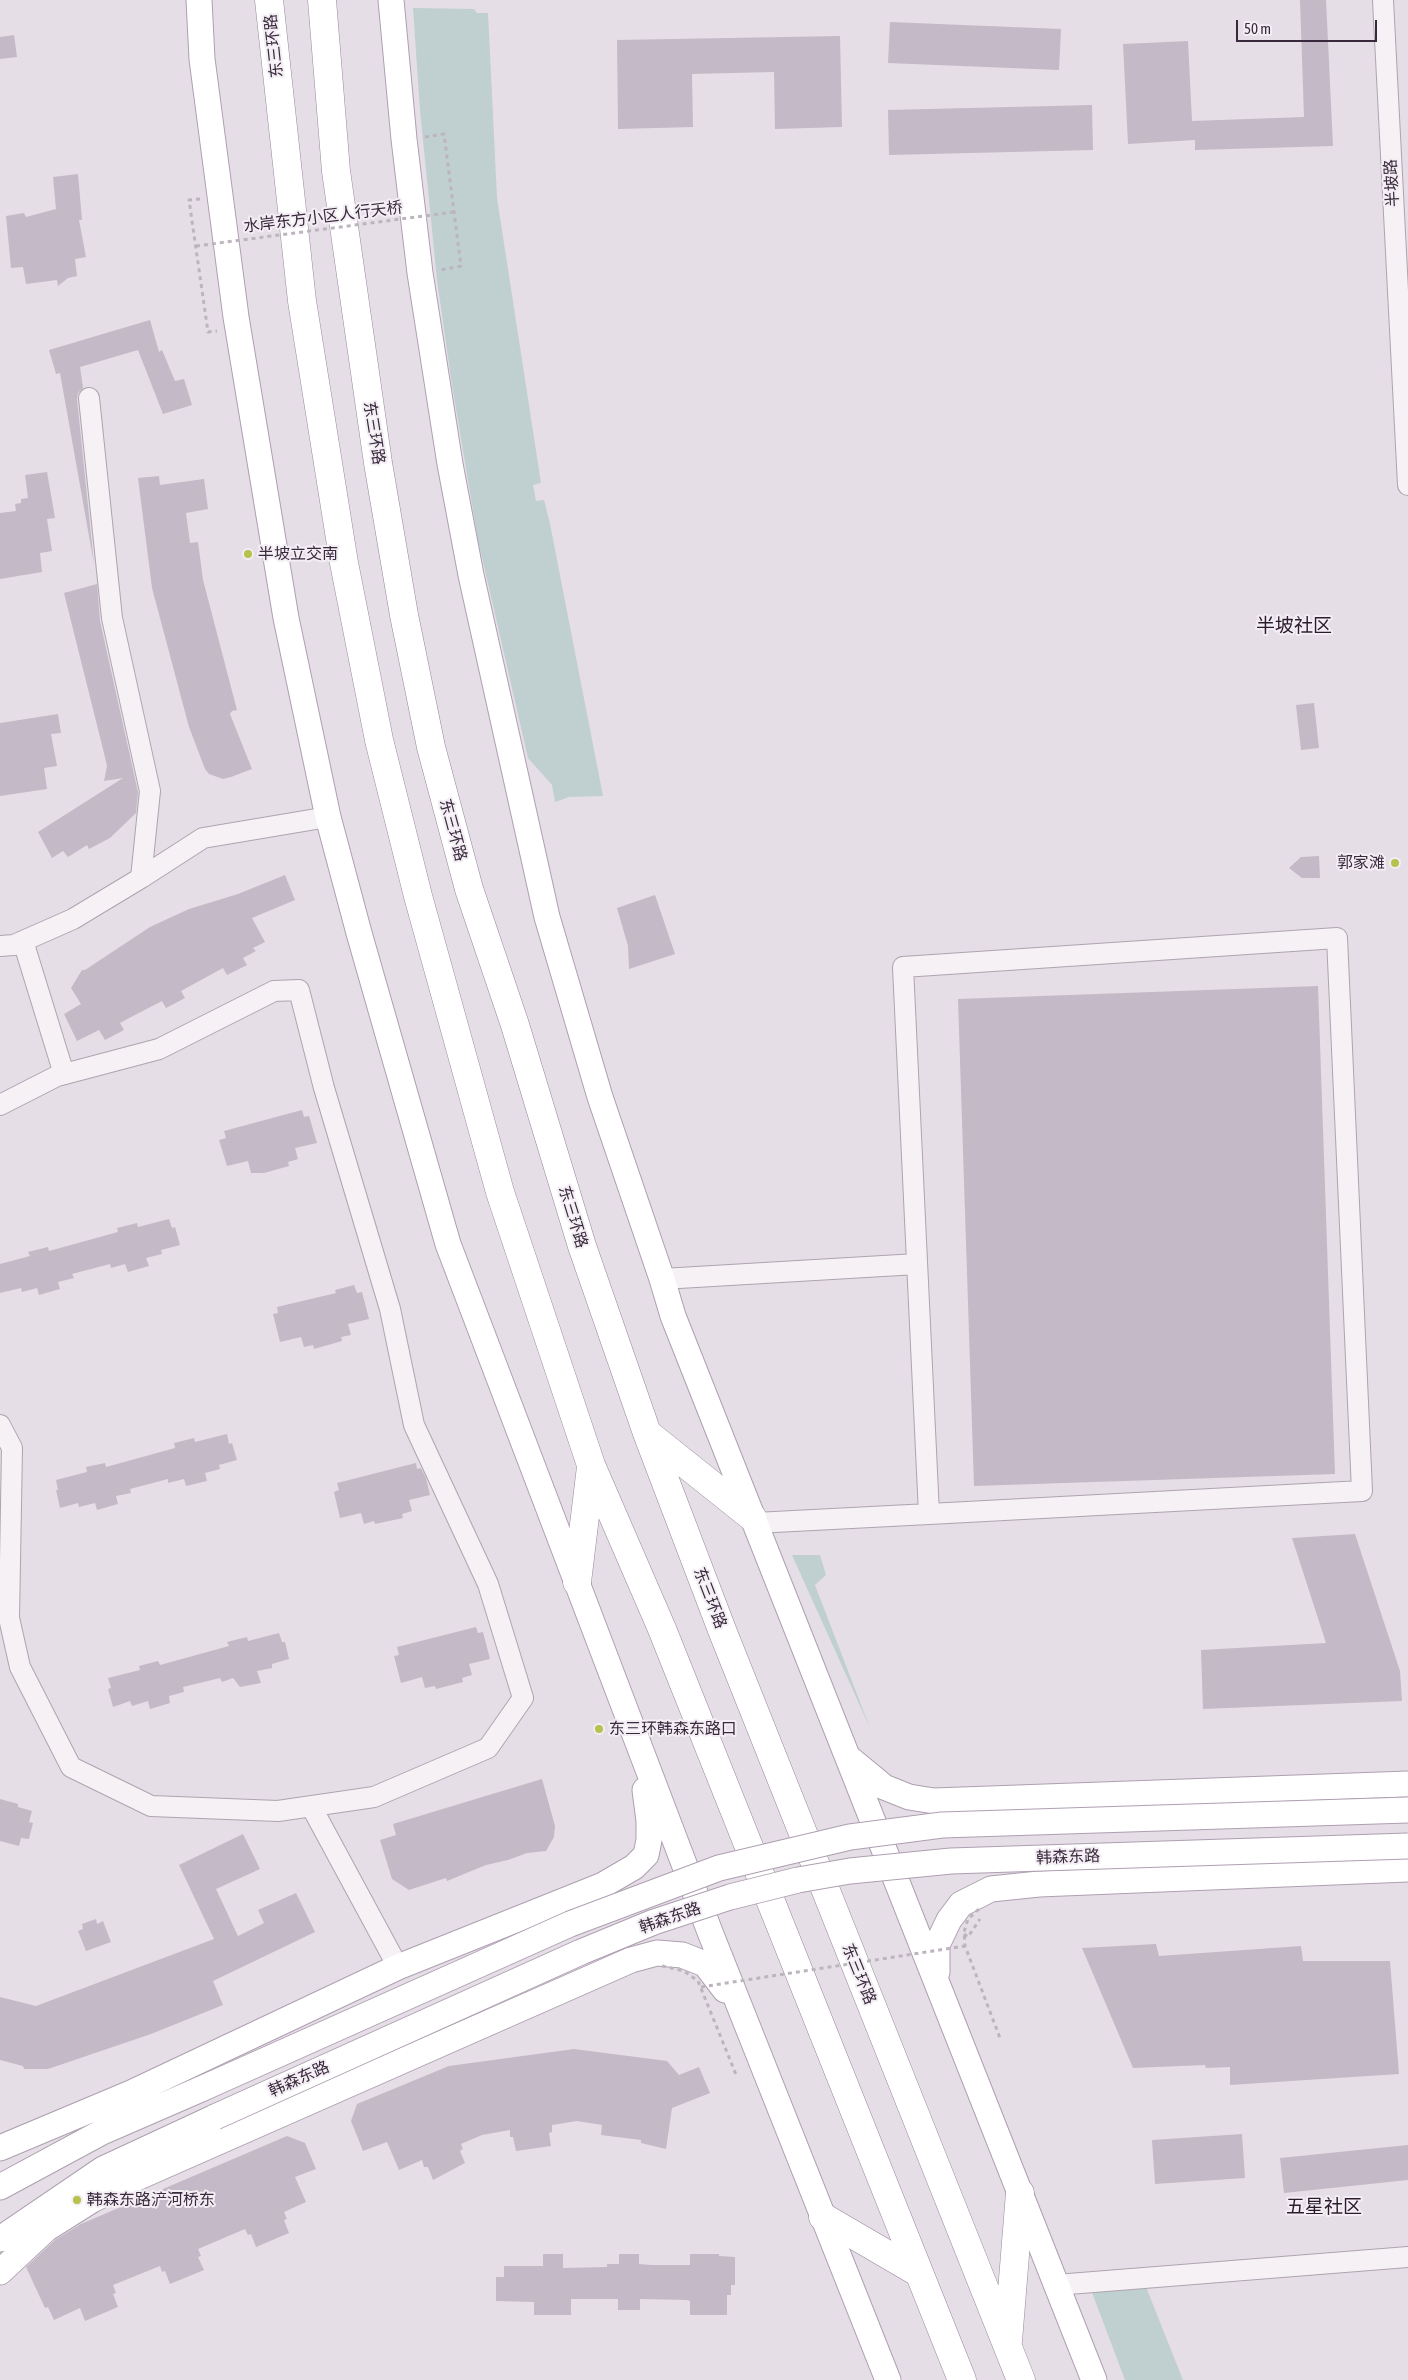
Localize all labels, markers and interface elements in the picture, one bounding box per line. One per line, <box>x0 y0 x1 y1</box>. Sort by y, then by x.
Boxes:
scale bar <box>1238 10 1379 42</box>
street label: 东三环路 <box>261 13 287 79</box>
text: 50 m <box>1244 20 1271 37</box>
street label: 半坡路 <box>1381 159 1403 207</box>
street label: 水岸东方小区人行天桥 <box>242 198 404 236</box>
street label: 东三环路 <box>360 400 388 466</box>
place label: 半坡立交南 <box>258 544 338 564</box>
marker: 半坡立交南 <box>242 548 254 560</box>
district label: 半坡社区 <box>1256 615 1332 637</box>
street label: 东三环路 <box>435 797 471 863</box>
place label: 郭家滩 <box>1337 853 1385 873</box>
marker: 郭家滩 <box>1389 857 1401 869</box>
street label: 东三环路 <box>554 1184 592 1250</box>
street label: 东三环路 <box>690 1565 730 1631</box>
place label: 东三环韩森东路口 <box>609 1719 737 1739</box>
marker: 东三环韩森东路口 <box>593 1723 605 1735</box>
street label: 韩森东路 <box>1036 1846 1100 1868</box>
street label: 韩森东路 <box>637 1899 703 1937</box>
street label: 东三环路 <box>838 1941 880 2007</box>
street label: 韩森东路 <box>266 2057 332 2101</box>
place label: 韩森东路浐河桥东 <box>87 2190 215 2210</box>
marker: 韩森东路浐河桥东 <box>71 2194 83 2206</box>
district label: 五星社区 <box>1286 2196 1362 2218</box>

